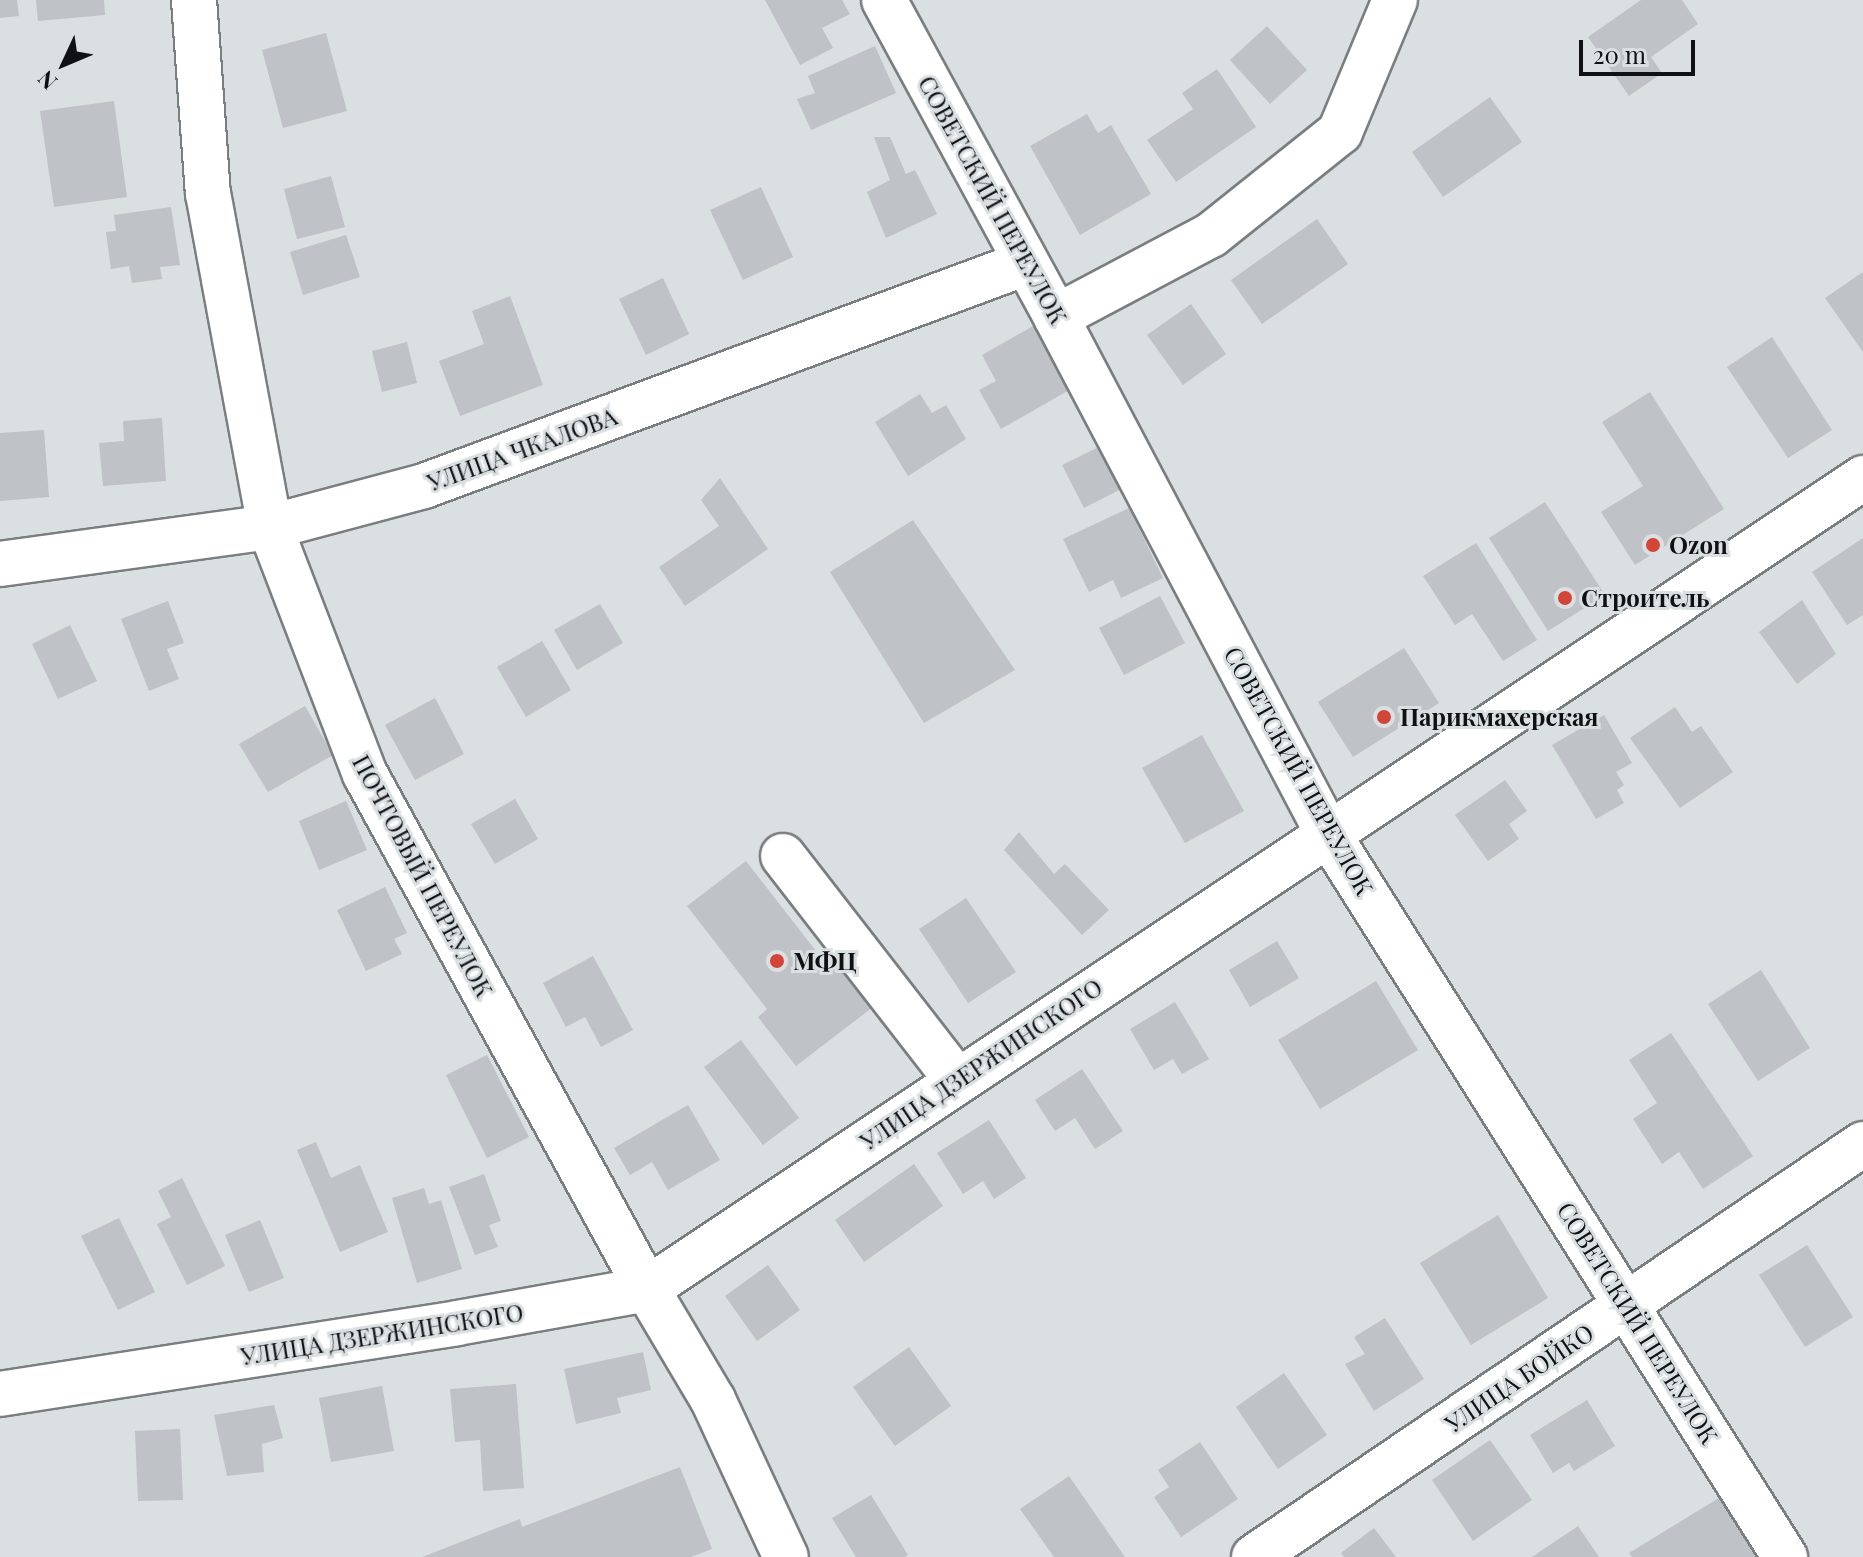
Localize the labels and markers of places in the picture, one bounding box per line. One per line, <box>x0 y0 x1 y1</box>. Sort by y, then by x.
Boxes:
place label: Ozon <box>1669 531 1728 559</box>
marker: Ozon <box>1644 536 1662 554</box>
place label: Строитель <box>1581 584 1709 612</box>
marker: Строитель <box>1556 589 1574 607</box>
place label: Парикмахерская <box>1400 703 1598 731</box>
marker: Парикмахерская <box>1375 708 1393 726</box>
place label: МФЦ <box>793 947 857 975</box>
marker: МФЦ <box>768 952 786 970</box>

